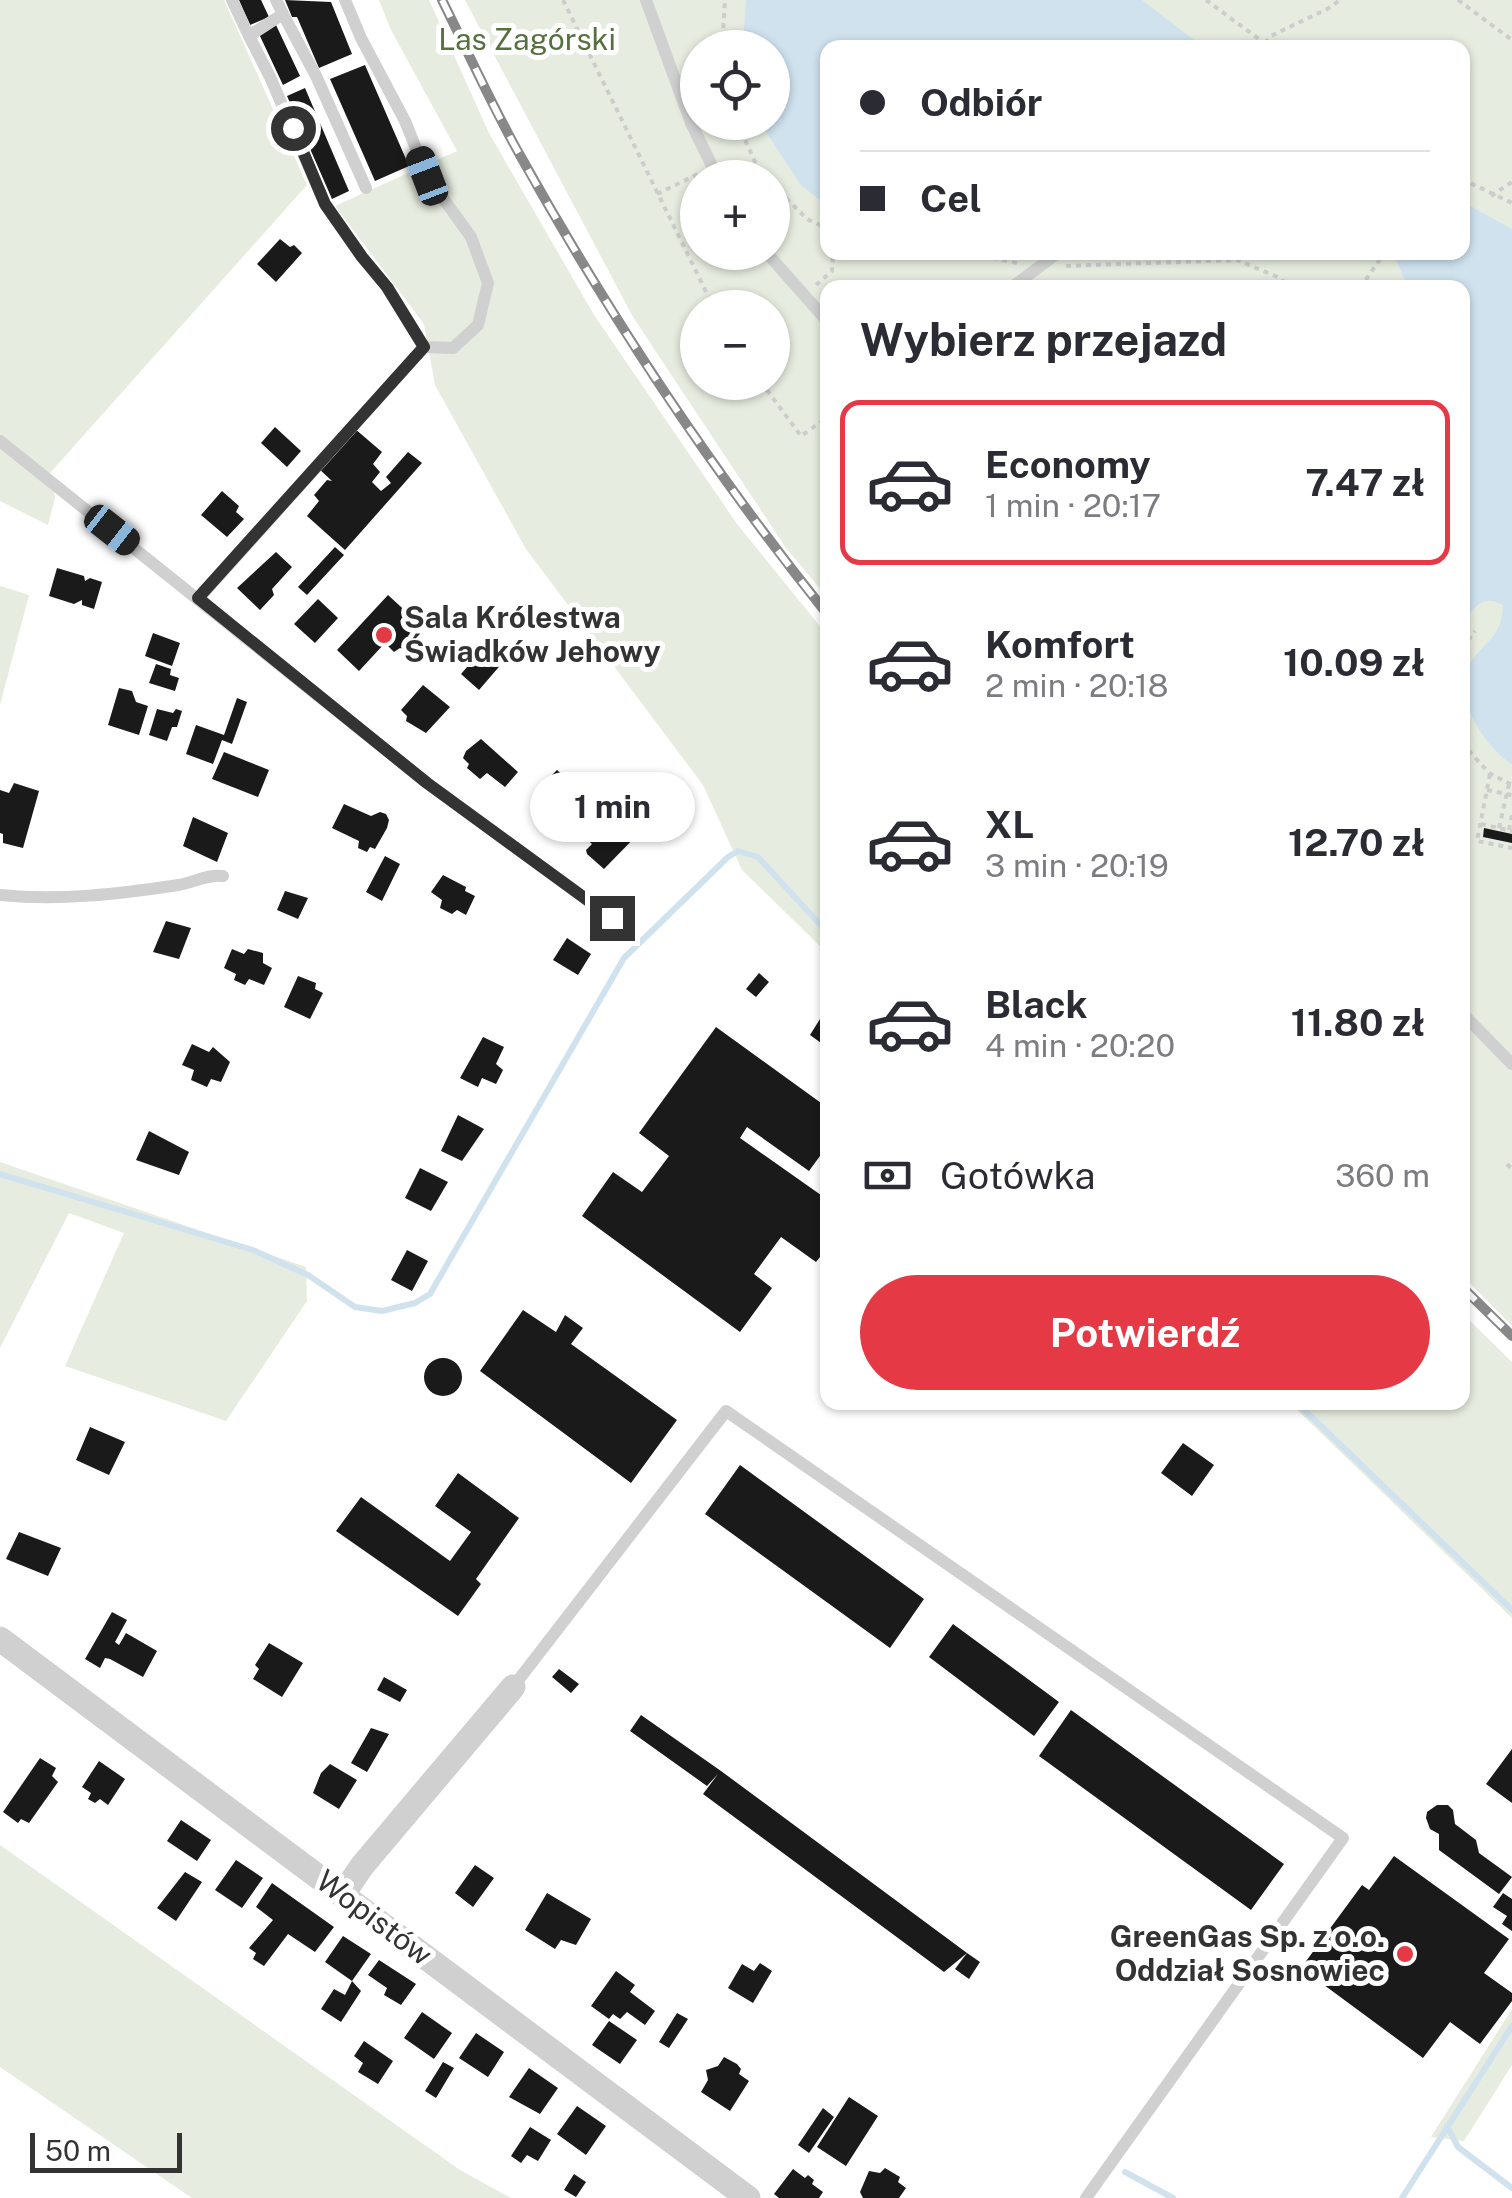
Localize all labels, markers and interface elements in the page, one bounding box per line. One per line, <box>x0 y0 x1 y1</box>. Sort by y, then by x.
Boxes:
park label: Las Zagórski <box>438 21 616 57</box>
map controls <box>680 30 790 400</box>
button: locate <box>680 30 790 140</box>
text: Odbiór <box>920 80 1042 125</box>
route start <box>271 106 316 151</box>
car <box>402 143 452 209</box>
button: + <box>680 160 790 270</box>
text: Cel <box>920 176 982 221</box>
button: − <box>680 290 790 400</box>
text: Wybierz przejazd <box>860 313 1227 366</box>
icon: car <box>865 438 955 528</box>
text: Economy <box>985 442 1151 487</box>
text: 7.47 zł <box>1305 460 1425 505</box>
text: 1 min · 20:17 <box>985 487 1161 524</box>
car <box>79 500 145 560</box>
place label: Sala Królestwa Świadków Jehowy <box>404 599 661 669</box>
icon: car <box>865 618 955 708</box>
text: Komfort <box>985 622 1135 667</box>
marker: Sala Królestwa Świadków Jehowy <box>373 624 395 646</box>
text: 10.09 zł <box>1283 640 1425 685</box>
text: 2 min · 20:18 <box>985 667 1168 704</box>
callout: 1 min <box>530 773 694 843</box>
text: 1 min <box>574 788 651 825</box>
icon: car <box>865 798 955 888</box>
text: XL <box>985 802 1034 847</box>
text: 12.70 zł <box>1288 820 1425 865</box>
text: 3 min · 20:19 <box>985 847 1169 884</box>
route end <box>590 896 635 941</box>
icon: car <box>865 978 955 1068</box>
text: Black <box>985 982 1088 1027</box>
text: 11.80 zł <box>1291 1000 1425 1045</box>
text: 4 min · 20:20 <box>985 1027 1175 1064</box>
icon: cash <box>860 1148 915 1203</box>
text: Gotówka <box>940 1153 1095 1198</box>
text: 360 m <box>1335 1157 1430 1194</box>
button: Potwierdź <box>860 1275 1430 1390</box>
street label: Wopistów <box>310 1862 440 1972</box>
place label: GreenGas Sp. z o.o. Oddział Sosnowiec <box>1110 1918 1385 1988</box>
marker: GreenGas Sp. z o.o. Oddział Sosnowiec <box>1394 1943 1416 1965</box>
scale bar <box>30 2128 182 2172</box>
text: 50 m <box>45 2134 111 2167</box>

